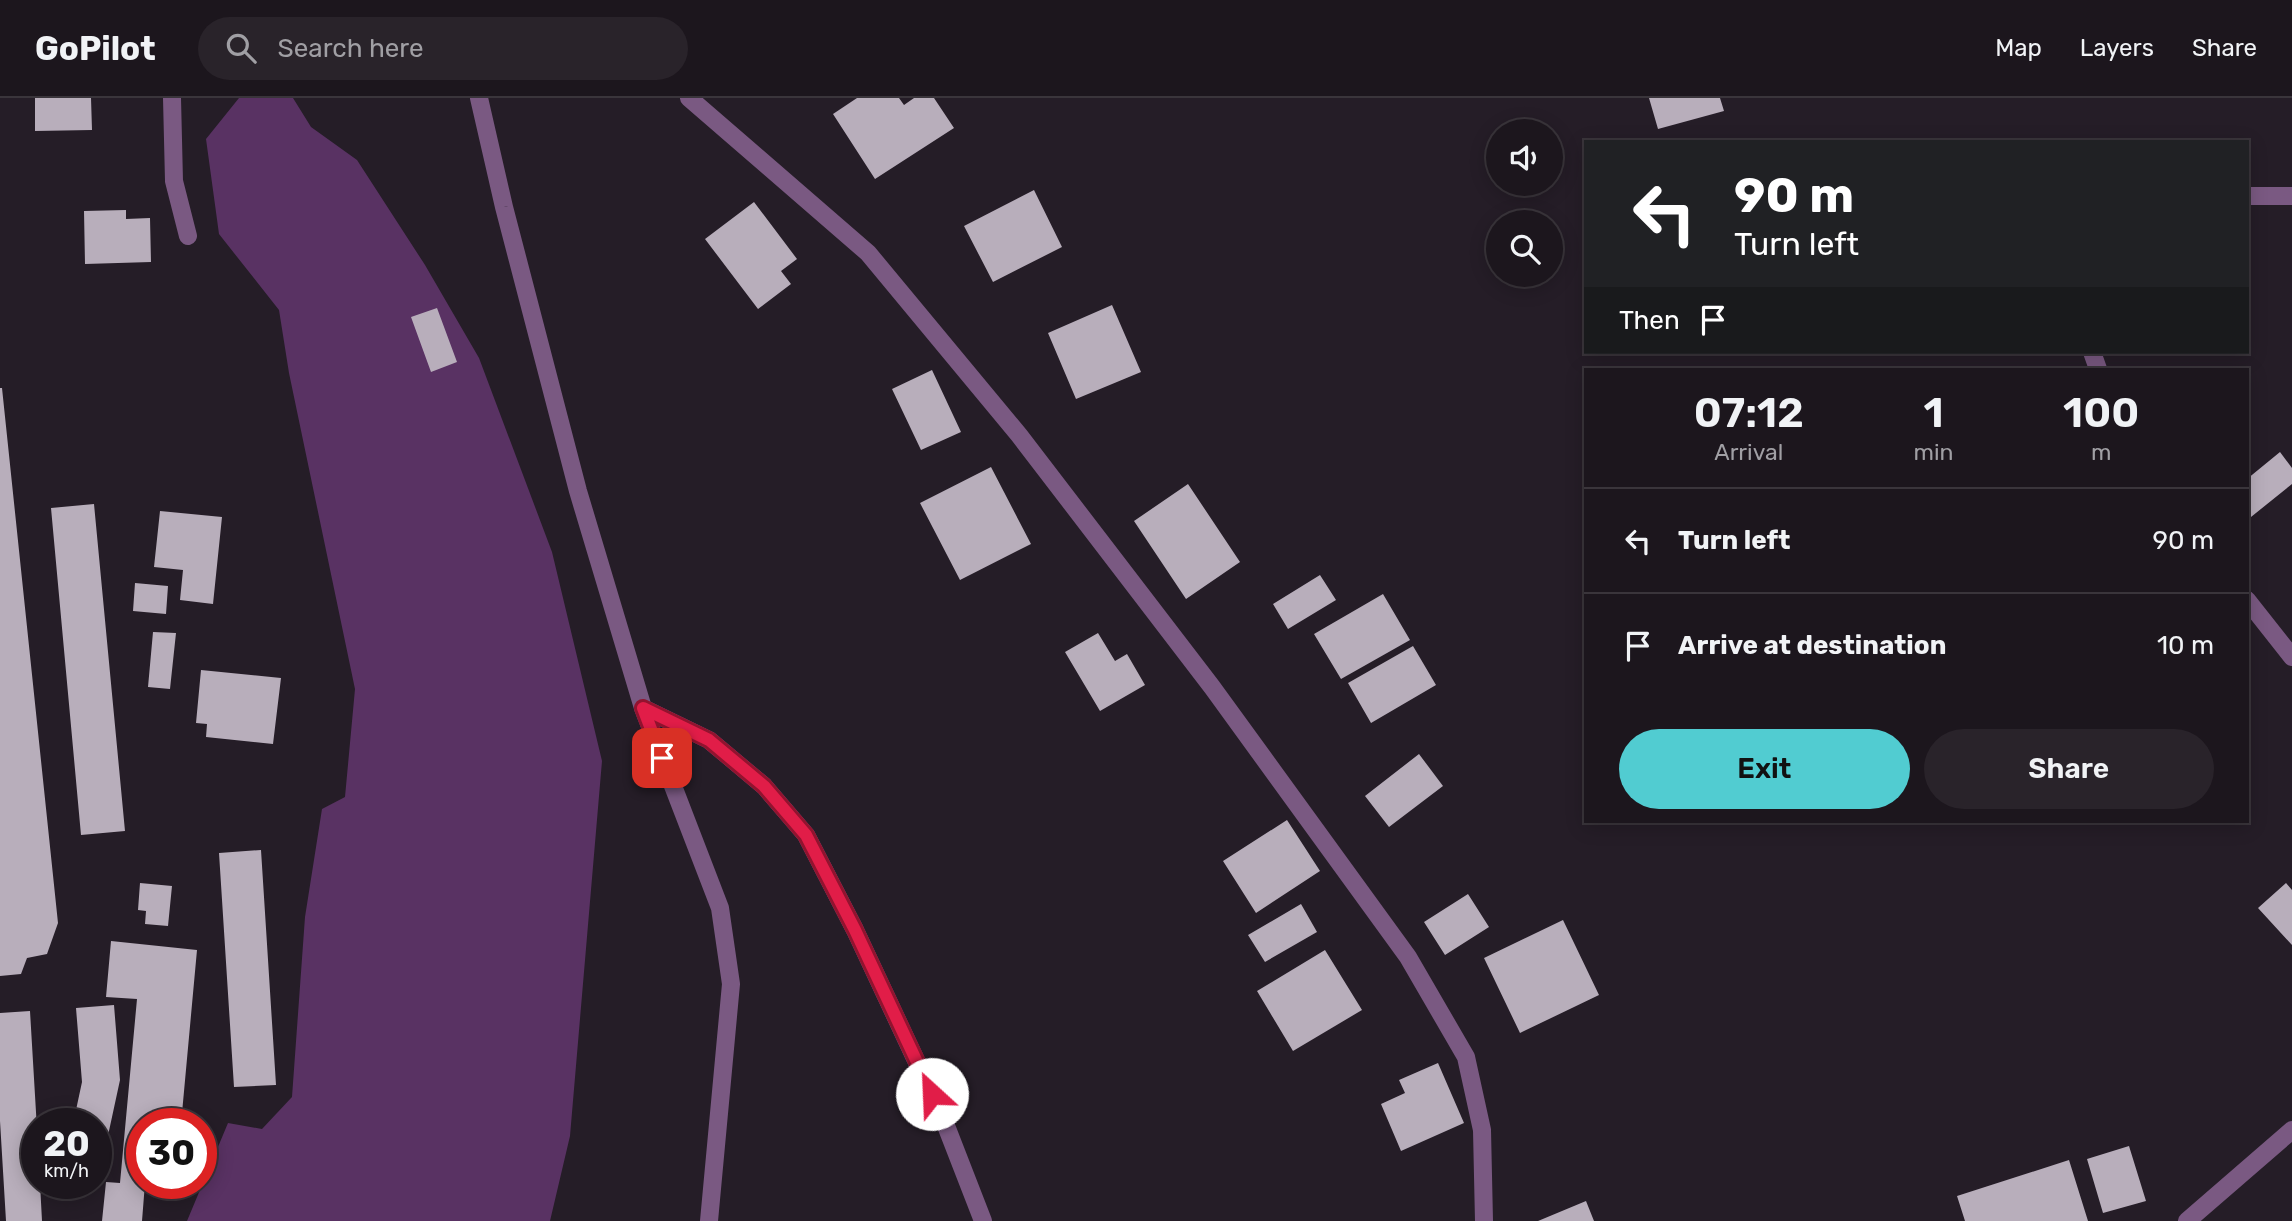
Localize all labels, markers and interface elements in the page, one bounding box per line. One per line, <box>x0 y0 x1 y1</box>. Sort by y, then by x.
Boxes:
search box <box>198 17 688 80</box>
text: GoPilot <box>35 29 156 68</box>
icon: search <box>222 29 260 67</box>
text: Search here <box>278 33 423 64</box>
text: Map <box>1995 34 2042 62</box>
text: Layers <box>2080 34 2154 62</box>
text: Share <box>2192 34 2257 62</box>
map controls <box>1486 119 1563 287</box>
button: sound <box>1486 119 1563 196</box>
text: 90 m <box>1734 166 1854 224</box>
icon: left <box>1619 168 1710 259</box>
button: search <box>1486 210 1563 287</box>
text: Turn left <box>1734 225 1859 263</box>
icon: arrive <box>1694 301 1732 339</box>
text: Then <box>1619 305 1680 336</box>
text: 07:12 <box>1694 388 1804 438</box>
text: 1 <box>1923 388 1944 438</box>
text: 100 <box>2063 388 2139 438</box>
text: Arrival <box>1714 438 1783 466</box>
text: min <box>1913 438 1953 466</box>
text: m <box>2091 438 2111 466</box>
icon: left <box>1619 522 1657 560</box>
text: Turn left <box>1678 525 1790 556</box>
text: 90 m <box>2153 525 2214 556</box>
icon: arrive <box>1619 627 1657 665</box>
text: Arrive at destination <box>1678 630 1946 661</box>
text: 10 m <box>2157 630 2214 661</box>
pin <box>632 728 692 788</box>
button: Exit <box>1619 729 1910 809</box>
button: Share <box>1924 729 2214 809</box>
icon: arrive <box>643 739 681 777</box>
position arrow <box>895 1057 969 1131</box>
speed limit sign: 30 <box>126 1108 217 1199</box>
text: 20 <box>43 1123 90 1165</box>
text: km/h <box>44 1160 89 1182</box>

